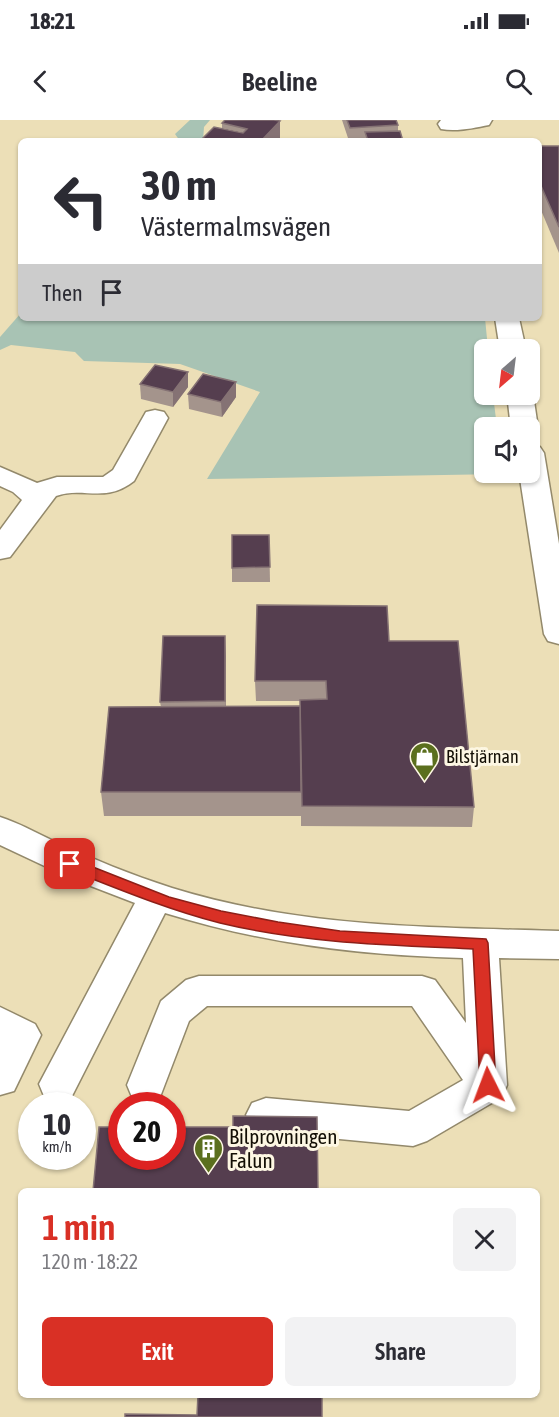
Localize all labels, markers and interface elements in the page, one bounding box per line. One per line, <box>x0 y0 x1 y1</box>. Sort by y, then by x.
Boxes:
text: 18:21 <box>30 8 75 34</box>
icon: back <box>24 65 57 98</box>
icon: search <box>502 65 535 98</box>
text: Beeline <box>242 66 317 97</box>
text: 30 m <box>141 161 216 209</box>
icon: left <box>42 162 120 240</box>
text: Västermalmsvägen <box>141 211 331 242</box>
icon: arrive <box>95 276 128 309</box>
text: Then <box>42 280 83 306</box>
north arrow <box>474 339 540 405</box>
map controls <box>474 339 540 483</box>
button: sound <box>474 417 540 483</box>
shop icon: Bilstjärnan <box>409 740 441 782</box>
place label: Bilstjärnan <box>446 746 519 767</box>
pin <box>44 838 95 889</box>
icon: arrive <box>53 847 86 880</box>
position arrow <box>456 1053 520 1117</box>
speed limit sign: 20 <box>108 1092 186 1170</box>
text: 10 <box>43 1107 71 1141</box>
place label: Bilprovningen Falun <box>229 1124 337 1172</box>
building icon: Bilprovningen Falun <box>192 1132 224 1174</box>
text: km/h <box>42 1138 72 1155</box>
text: 1 min <box>42 1206 116 1248</box>
button: close <box>453 1208 516 1271</box>
text: 120 m · 18:22 <box>42 1250 138 1273</box>
button: Exit <box>42 1317 273 1386</box>
button: Share <box>285 1317 516 1386</box>

